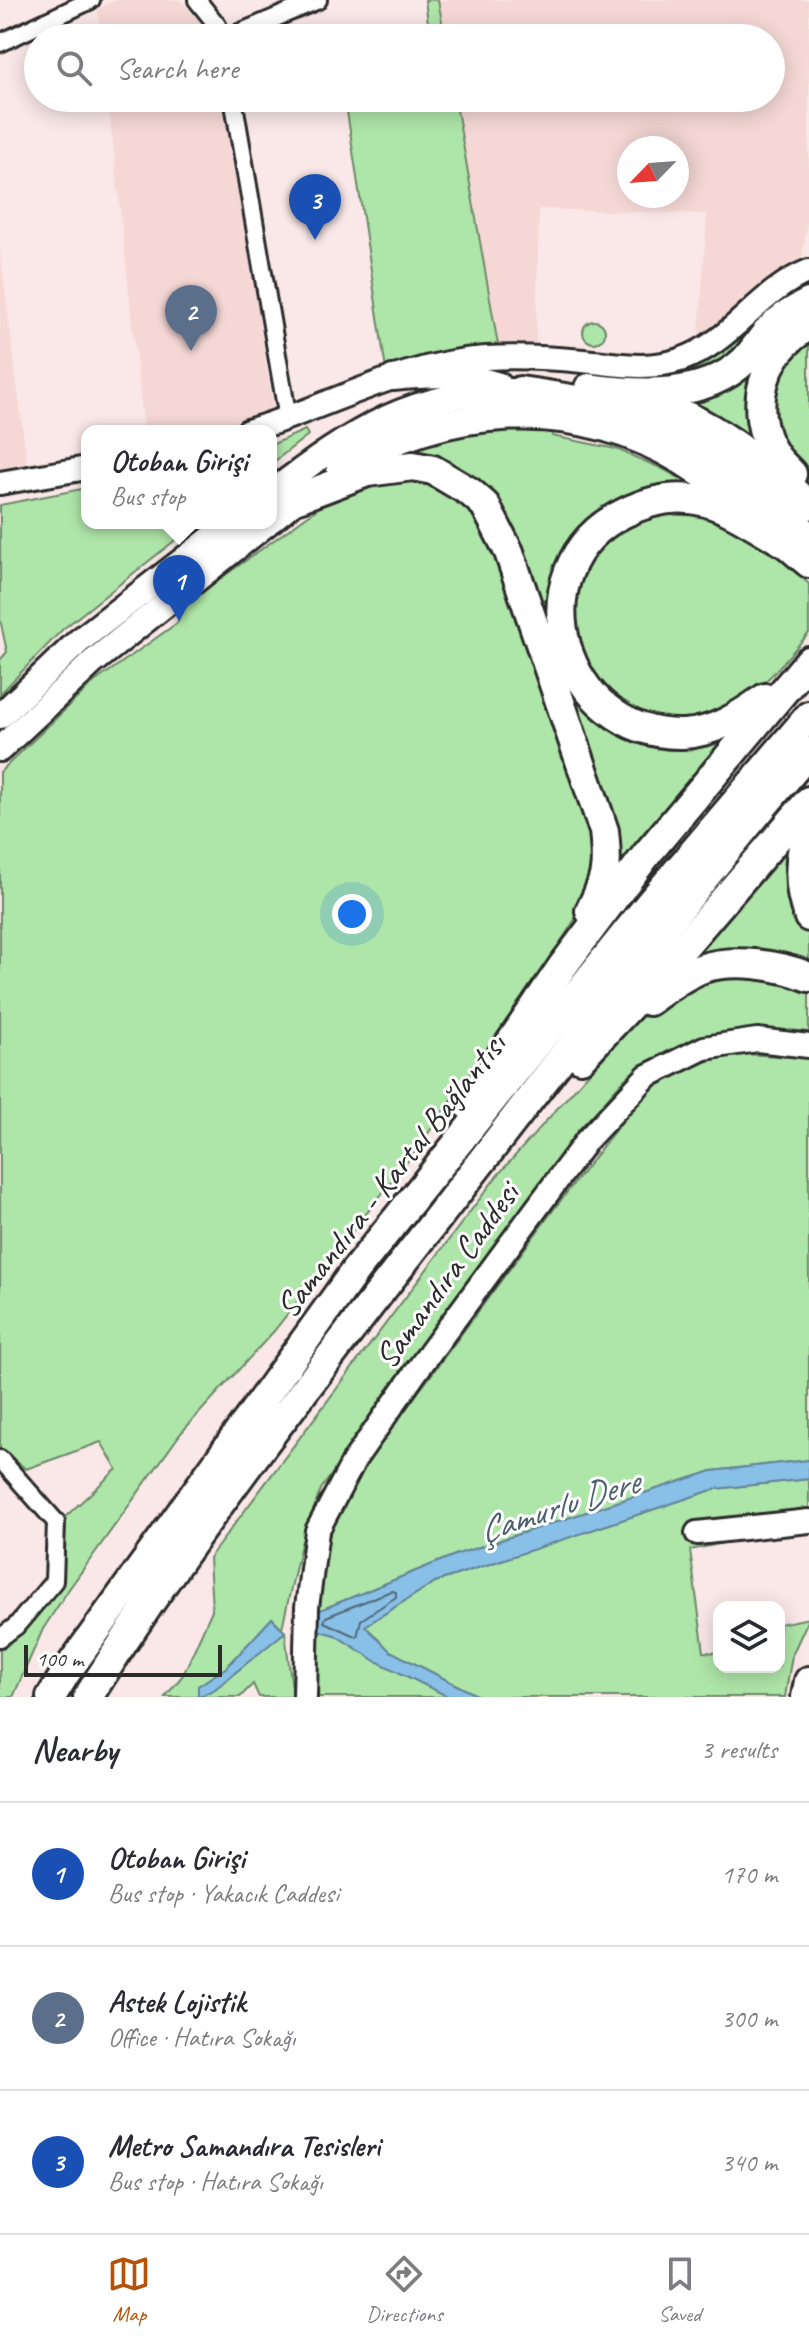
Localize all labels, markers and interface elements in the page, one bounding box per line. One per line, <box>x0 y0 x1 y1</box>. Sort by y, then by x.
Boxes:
search box <box>24 24 785 112</box>
icon: search <box>52 46 96 90</box>
text: Search here <box>116 49 238 87</box>
north arrow <box>617 136 689 208</box>
pin: 3 <box>289 174 341 240</box>
pin: 2 <box>165 285 217 351</box>
popup <box>81 425 277 529</box>
text: Otoban Girişi <box>111 442 247 480</box>
text: Bus stop <box>111 480 185 513</box>
pin: 1 <box>153 555 205 621</box>
your location <box>332 894 372 934</box>
street label: Samandıra - Kartal Bağlantısı <box>266 1023 516 1326</box>
street label: Samandıra Caddesi <box>365 1171 530 1377</box>
water label: Çamurlu Dere <box>473 1457 649 1553</box>
map controls <box>713 1601 785 1673</box>
button: layers <box>713 1601 785 1673</box>
scale bar <box>24 1641 222 1677</box>
text: 100 m <box>36 1645 83 1673</box>
text: Nearby <box>32 1728 118 1771</box>
text: 3 results <box>701 1733 777 1766</box>
text: Otoban Girişi <box>108 1839 245 1877</box>
text: 1 <box>52 1858 64 1891</box>
text: 170 m <box>721 1858 777 1891</box>
text: Bus stop · Yakacık Caddesi <box>108 1877 339 1910</box>
text: Astek Lojistik <box>108 1983 245 2021</box>
text: 2 <box>52 2002 64 2035</box>
text: 300 m <box>721 2002 777 2035</box>
text: Office · Hatıra Sokağı <box>108 2021 295 2054</box>
text: Metro Samandıra Tesisleri <box>108 2127 380 2165</box>
text: 3 <box>52 2146 64 2179</box>
text: 340 m <box>721 2146 777 2179</box>
text: Bus stop · Hatıra Sokağı <box>108 2165 323 2198</box>
tab: Map <box>107 2252 151 2328</box>
tab: Directions <box>366 2252 443 2328</box>
tab: Saved <box>658 2252 702 2328</box>

